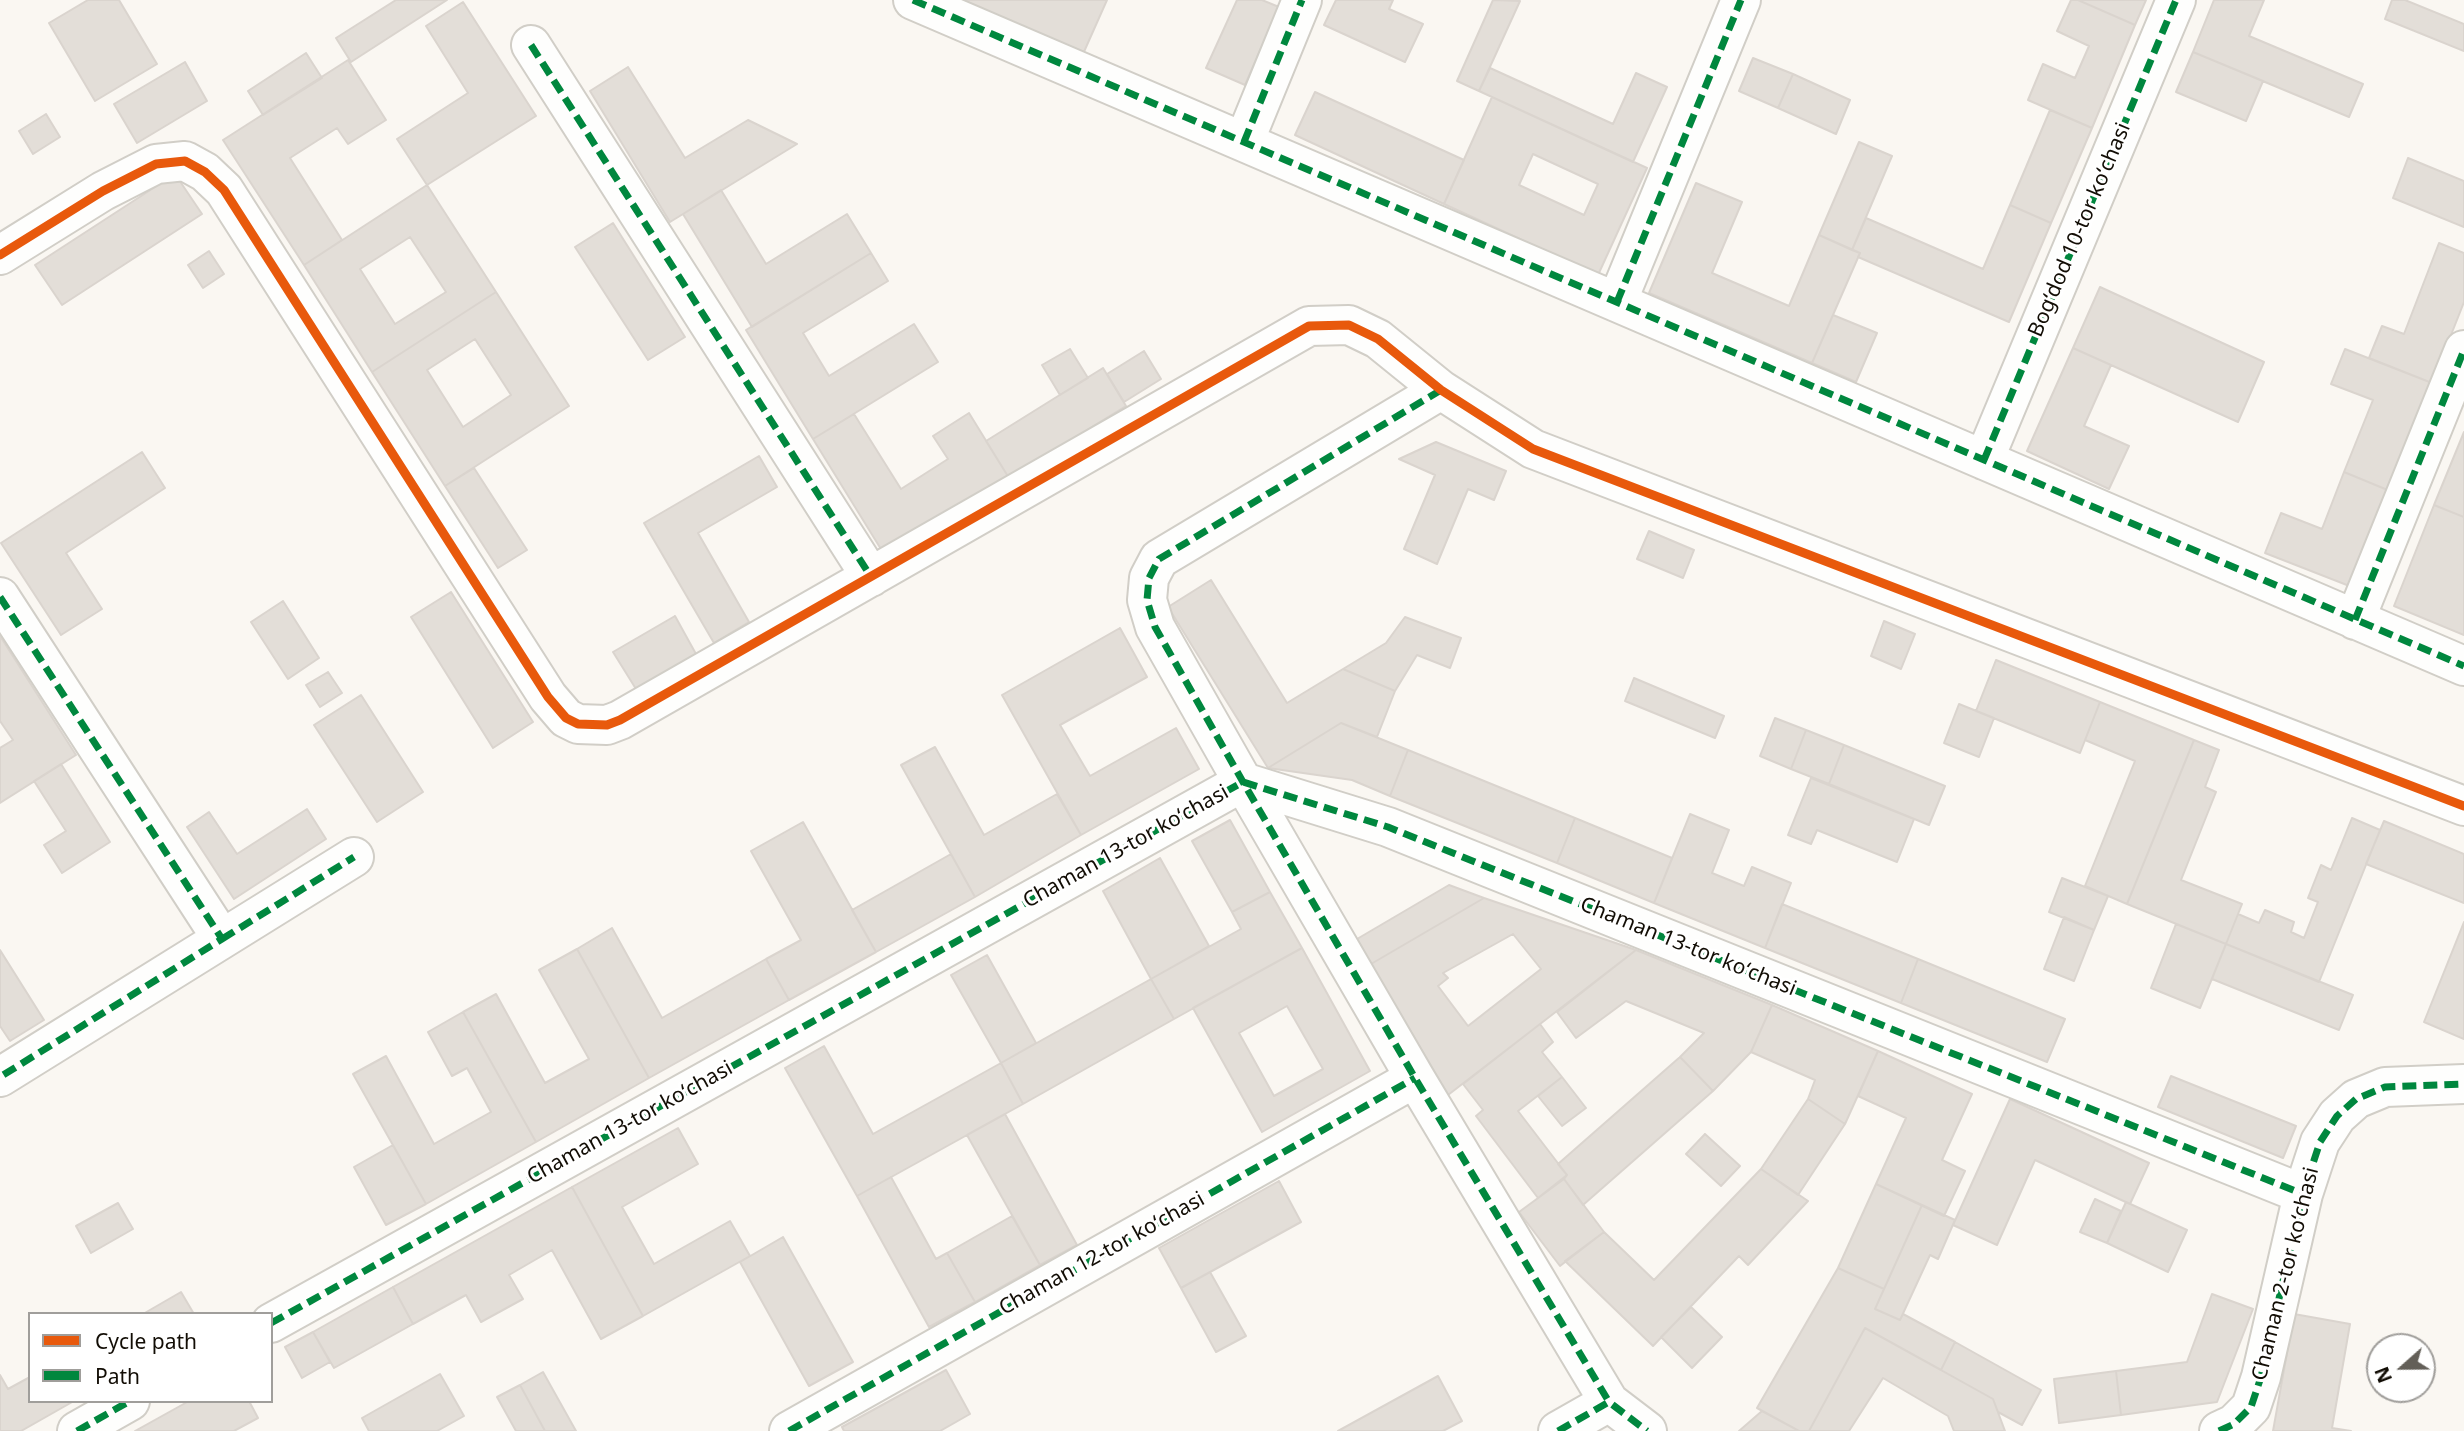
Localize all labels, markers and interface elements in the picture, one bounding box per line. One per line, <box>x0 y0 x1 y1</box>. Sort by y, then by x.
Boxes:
street label: Bogʻdod 10-tor koʻchasi <box>2023 119 2137 341</box>
street label: Chaman 13-tor koʻchasi <box>1019 780 1233 914</box>
street label: Chaman 13-tor koʻchasi <box>1576 892 1800 1002</box>
street label: Chaman 13-tor koʻchasi <box>523 1056 737 1190</box>
street label: Chaman 2-tor koʻchasi <box>2247 1165 2325 1383</box>
street label: Chaman 12-tor koʻchasi <box>995 1187 1209 1321</box>
legend <box>28 1312 273 1403</box>
text: Cycle path <box>95 1327 197 1355</box>
north arrow <box>2366 1333 2436 1403</box>
text: Path <box>95 1362 140 1390</box>
text: N <box>2368 1363 2398 1387</box>

